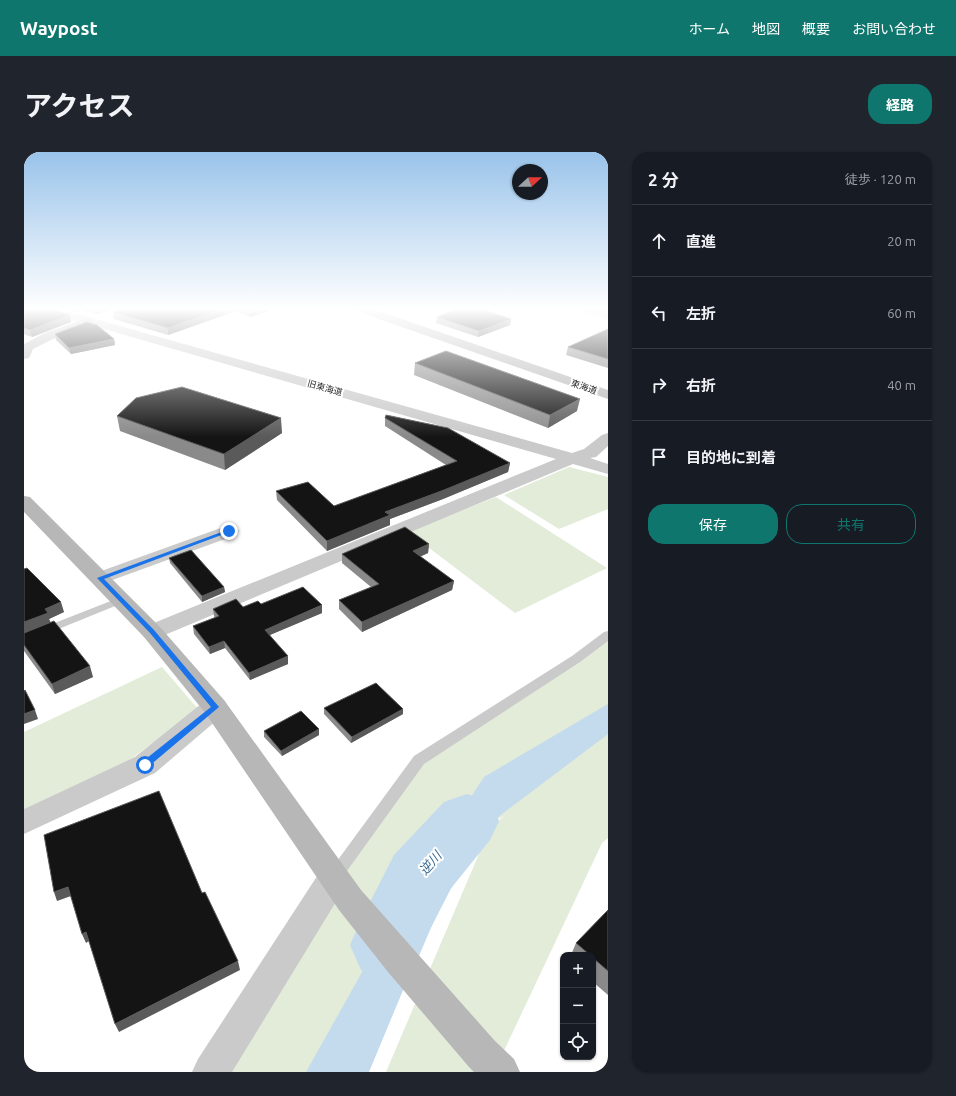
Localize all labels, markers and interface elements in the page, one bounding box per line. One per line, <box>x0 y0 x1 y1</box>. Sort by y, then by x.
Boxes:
text: Waypost <box>20 17 98 39</box>
text: ホーム <box>688 21 730 37</box>
text: 地図 <box>752 21 780 37</box>
text: 概要 <box>802 21 830 37</box>
text: お問い合わせ <box>852 21 936 37</box>
button: 経路 <box>868 84 932 124</box>
text: アクセス <box>24 90 135 121</box>
north arrow <box>512 164 548 200</box>
text: 2 分 <box>648 170 679 189</box>
text: 徒歩 · 120 m <box>845 172 916 186</box>
icon: ahead <box>648 230 670 252</box>
text: 直進 <box>686 233 716 250</box>
text: 20 m <box>887 234 916 248</box>
icon: left <box>648 302 670 324</box>
text: 左折 <box>686 305 716 322</box>
text: 60 m <box>887 306 916 320</box>
icon: right <box>648 374 670 396</box>
text: 右折 <box>686 377 716 394</box>
street label: 旧東海道 <box>306 378 344 398</box>
street label: 東海道 <box>570 378 598 396</box>
text: 40 m <box>887 378 916 392</box>
icon: arrive <box>648 446 670 468</box>
text: 目的地に到着 <box>686 449 776 466</box>
button: 保存 <box>648 504 778 544</box>
button: 共有 <box>786 504 916 544</box>
route end <box>220 522 238 540</box>
route start <box>136 756 154 774</box>
water label: 逆川 <box>416 847 445 877</box>
map controls <box>560 952 596 1060</box>
button: + <box>560 952 596 988</box>
button: − <box>560 988 596 1024</box>
button: locate <box>560 1024 596 1060</box>

